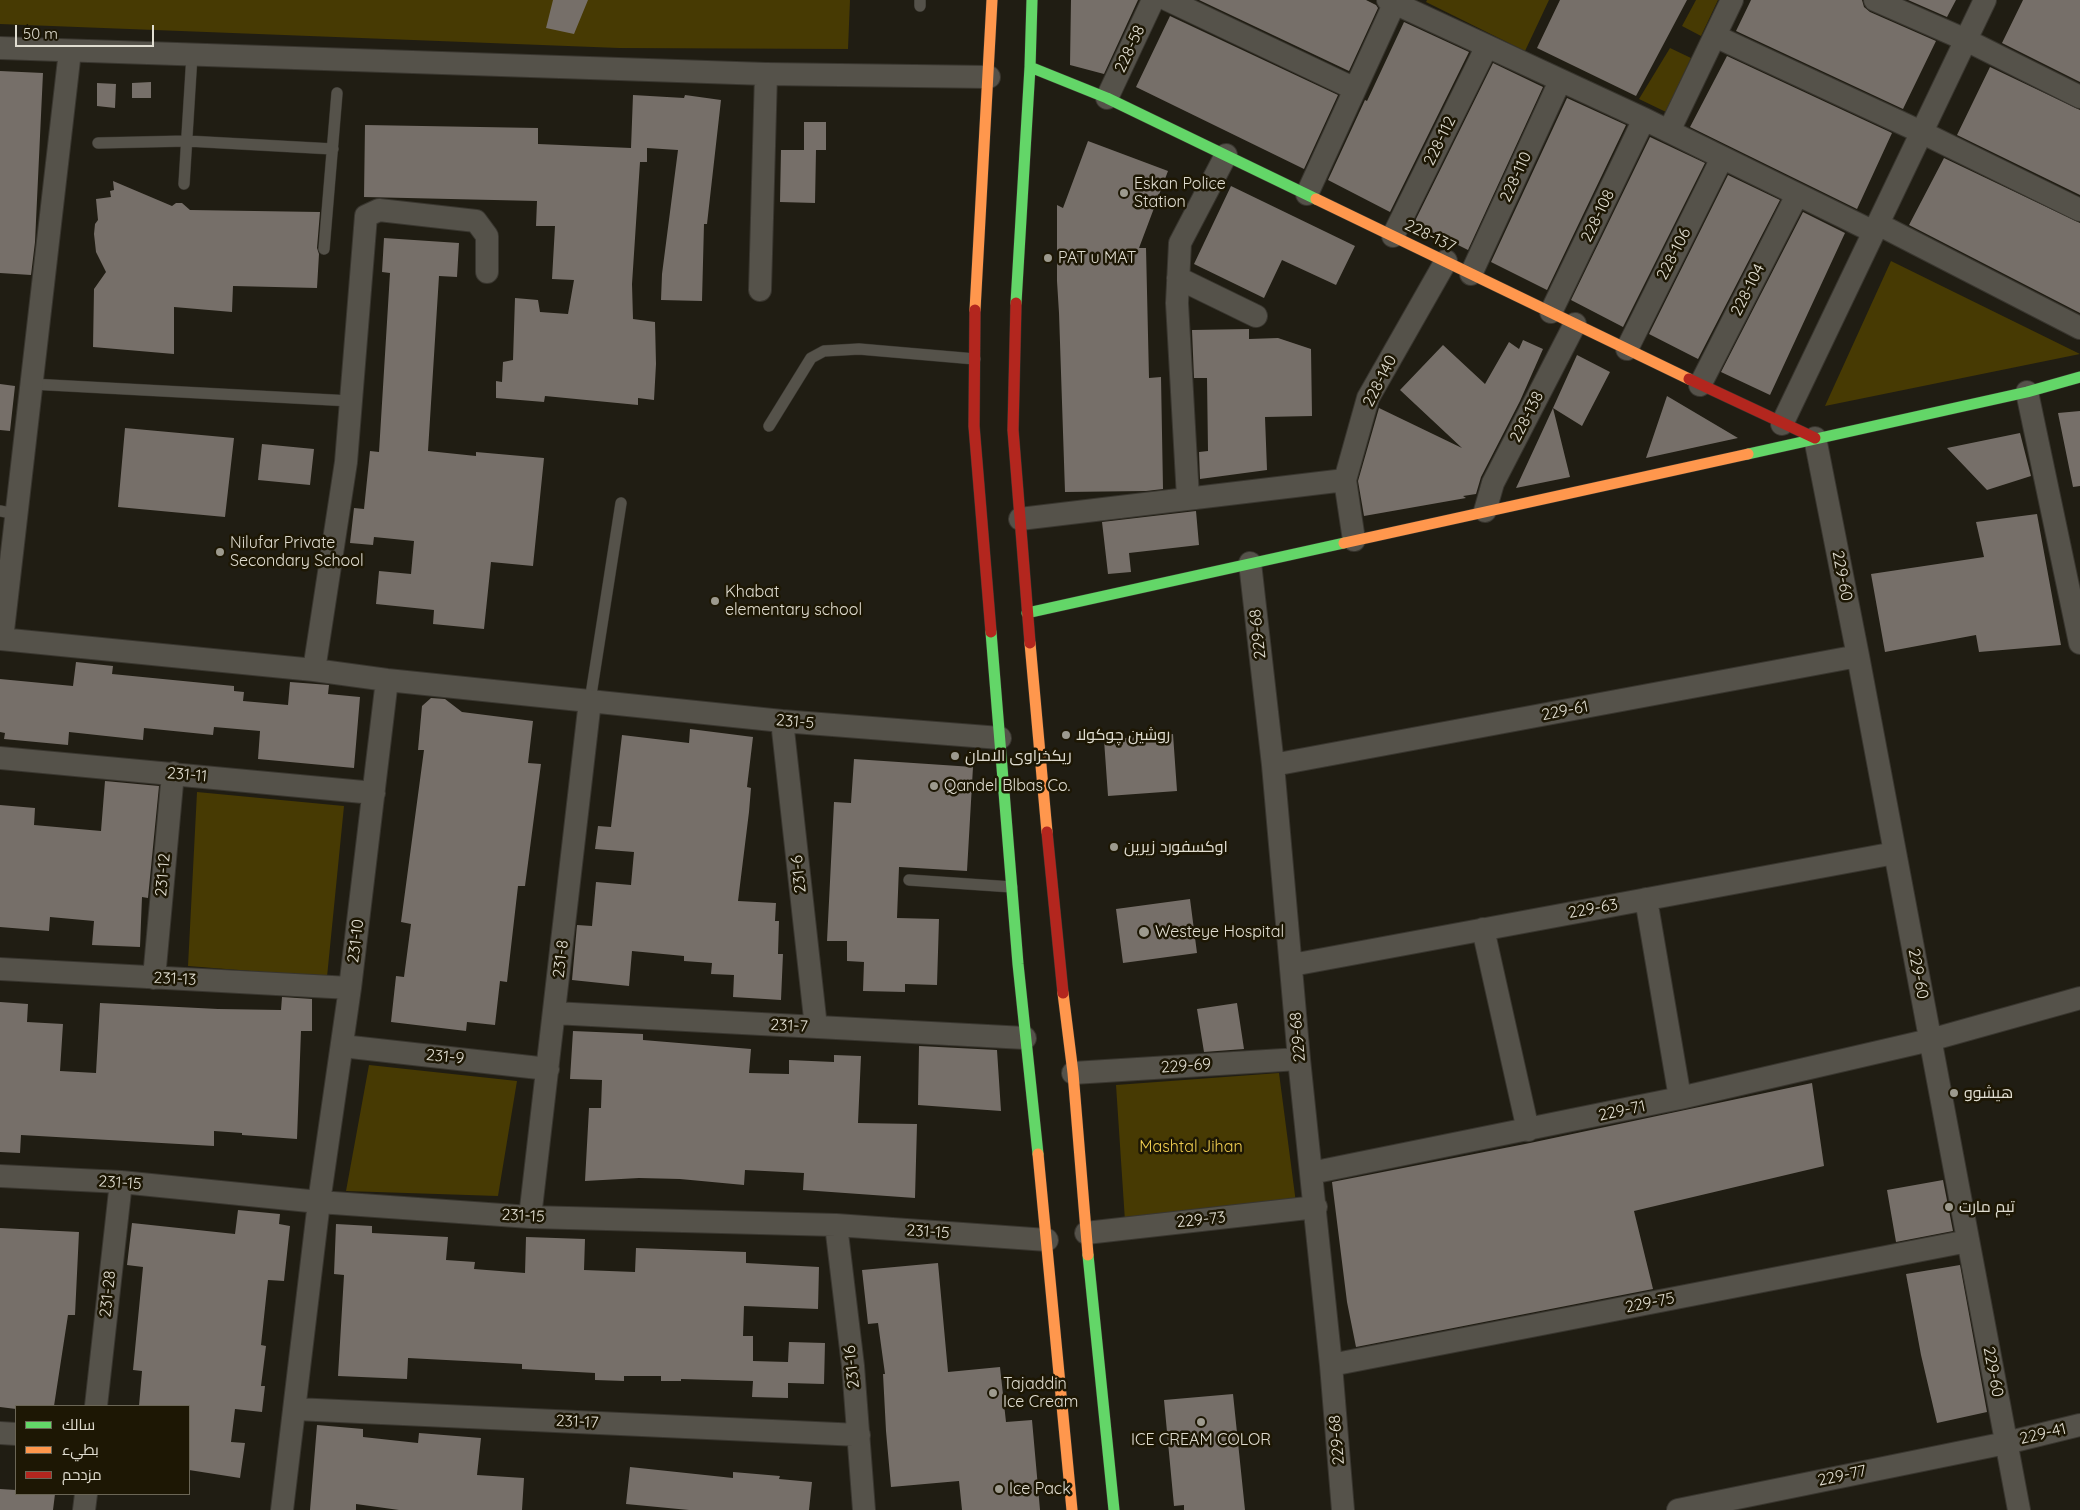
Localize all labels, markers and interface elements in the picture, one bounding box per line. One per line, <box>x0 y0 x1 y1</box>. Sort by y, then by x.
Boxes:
scale bar <box>18 15 156 47</box>
street label: 228-58 <box>1111 22 1149 76</box>
text: 50 m <box>23 24 58 43</box>
street label: 228-112 <box>1420 113 1460 169</box>
street label: 228-110 <box>1496 149 1536 205</box>
place label: Eskan Police Station <box>1134 174 1226 212</box>
marker: Eskan Police Station <box>1118 187 1130 199</box>
street label: 228-108 <box>1577 187 1619 245</box>
street label: 228-137 <box>1401 215 1459 257</box>
street label: 228-106 <box>1653 225 1695 283</box>
place label: PAT u MAT <box>1058 248 1136 268</box>
marker: PAT u MAT <box>1042 252 1054 264</box>
street label: 228-104 <box>1727 261 1769 319</box>
street label: 228-140 <box>1359 352 1401 410</box>
street label: 228-138 <box>1506 388 1548 446</box>
place label: Nilufar Private Secondary School <box>230 533 364 571</box>
marker: Nilufar Private Secondary School <box>214 546 226 558</box>
street label: 229-60 <box>1828 549 1856 603</box>
place label: Khabat elementary school <box>725 582 862 620</box>
marker: Khabat elementary school <box>709 595 721 607</box>
street label: 229-68 <box>1246 608 1270 660</box>
street label: 229-61 <box>1540 697 1590 725</box>
street label: 231-5 <box>775 711 815 733</box>
place label: روشين چوكولا <box>1076 725 1170 745</box>
marker: روشين چوكولا <box>1060 729 1072 741</box>
place label: ريكخراوى الامان <box>965 746 1072 766</box>
marker: ريكخراوى الامان <box>949 750 961 762</box>
street label: 231-11 <box>166 764 208 786</box>
place label: Qandel Blbas Co. <box>944 776 1070 796</box>
marker: Qandel Blbas Co. <box>928 780 940 792</box>
place label: اوكسفورد زيرين <box>1124 837 1228 857</box>
marker: اوكسفورد زيرين <box>1108 841 1120 853</box>
street label: 231-12 <box>152 853 174 897</box>
street label: 231-6 <box>787 854 811 894</box>
street label: 229-63 <box>1567 895 1619 923</box>
street label: 231-10 <box>344 918 368 964</box>
place label: Westeye Hospital <box>1155 922 1284 942</box>
marker: Westeye Hospital <box>1137 925 1151 939</box>
street label: 231-8 <box>549 939 573 979</box>
street label: 229-60 <box>1904 947 1932 1001</box>
street label: 231-13 <box>153 968 197 990</box>
street label: 229-68 <box>1286 1011 1310 1063</box>
street label: 231-7 <box>770 1015 808 1037</box>
street label: 231-9 <box>425 1045 465 1069</box>
street label: 229-69 <box>1160 1055 1212 1077</box>
place label: هيشوو <box>1964 1083 2013 1103</box>
marker: هيشوو <box>1948 1087 1960 1099</box>
street label: 229-71 <box>1597 1097 1647 1125</box>
park label: Mashtal Jihan <box>1139 1137 1243 1157</box>
street label: 231-15 <box>98 1172 142 1194</box>
place label: تیم مارت <box>1959 1197 2015 1217</box>
marker: تیم مارت <box>1943 1201 1955 1213</box>
street label: 231-15 <box>501 1205 545 1227</box>
street label: 229-73 <box>1175 1208 1227 1232</box>
street label: 231-15 <box>906 1221 950 1243</box>
street label: 231-28 <box>96 1270 120 1318</box>
street label: 229-75 <box>1624 1289 1676 1317</box>
street label: 231-16 <box>840 1345 864 1389</box>
street label: 229-60 <box>1979 1345 2007 1399</box>
place label: Tajaddin Ice Cream <box>1003 1374 1078 1412</box>
marker: Tajaddin Ice Cream <box>987 1387 999 1399</box>
legend <box>15 1405 190 1495</box>
street label: 231-17 <box>555 1411 599 1433</box>
street label: 229-68 <box>1325 1414 1349 1466</box>
text: سالك <box>62 1415 95 1434</box>
marker: ICE CREAM COLOR <box>1195 1416 1207 1428</box>
street label: 229-41 <box>2018 1419 2068 1449</box>
place label: ICE CREAM COLOR <box>1131 1430 1271 1450</box>
text: بطيء <box>62 1440 99 1459</box>
street label: 229-77 <box>1816 1461 1868 1491</box>
text: مزدحم <box>62 1465 102 1484</box>
place label: Ice Pack <box>1009 1479 1071 1499</box>
marker: Ice Pack <box>993 1483 1005 1495</box>

